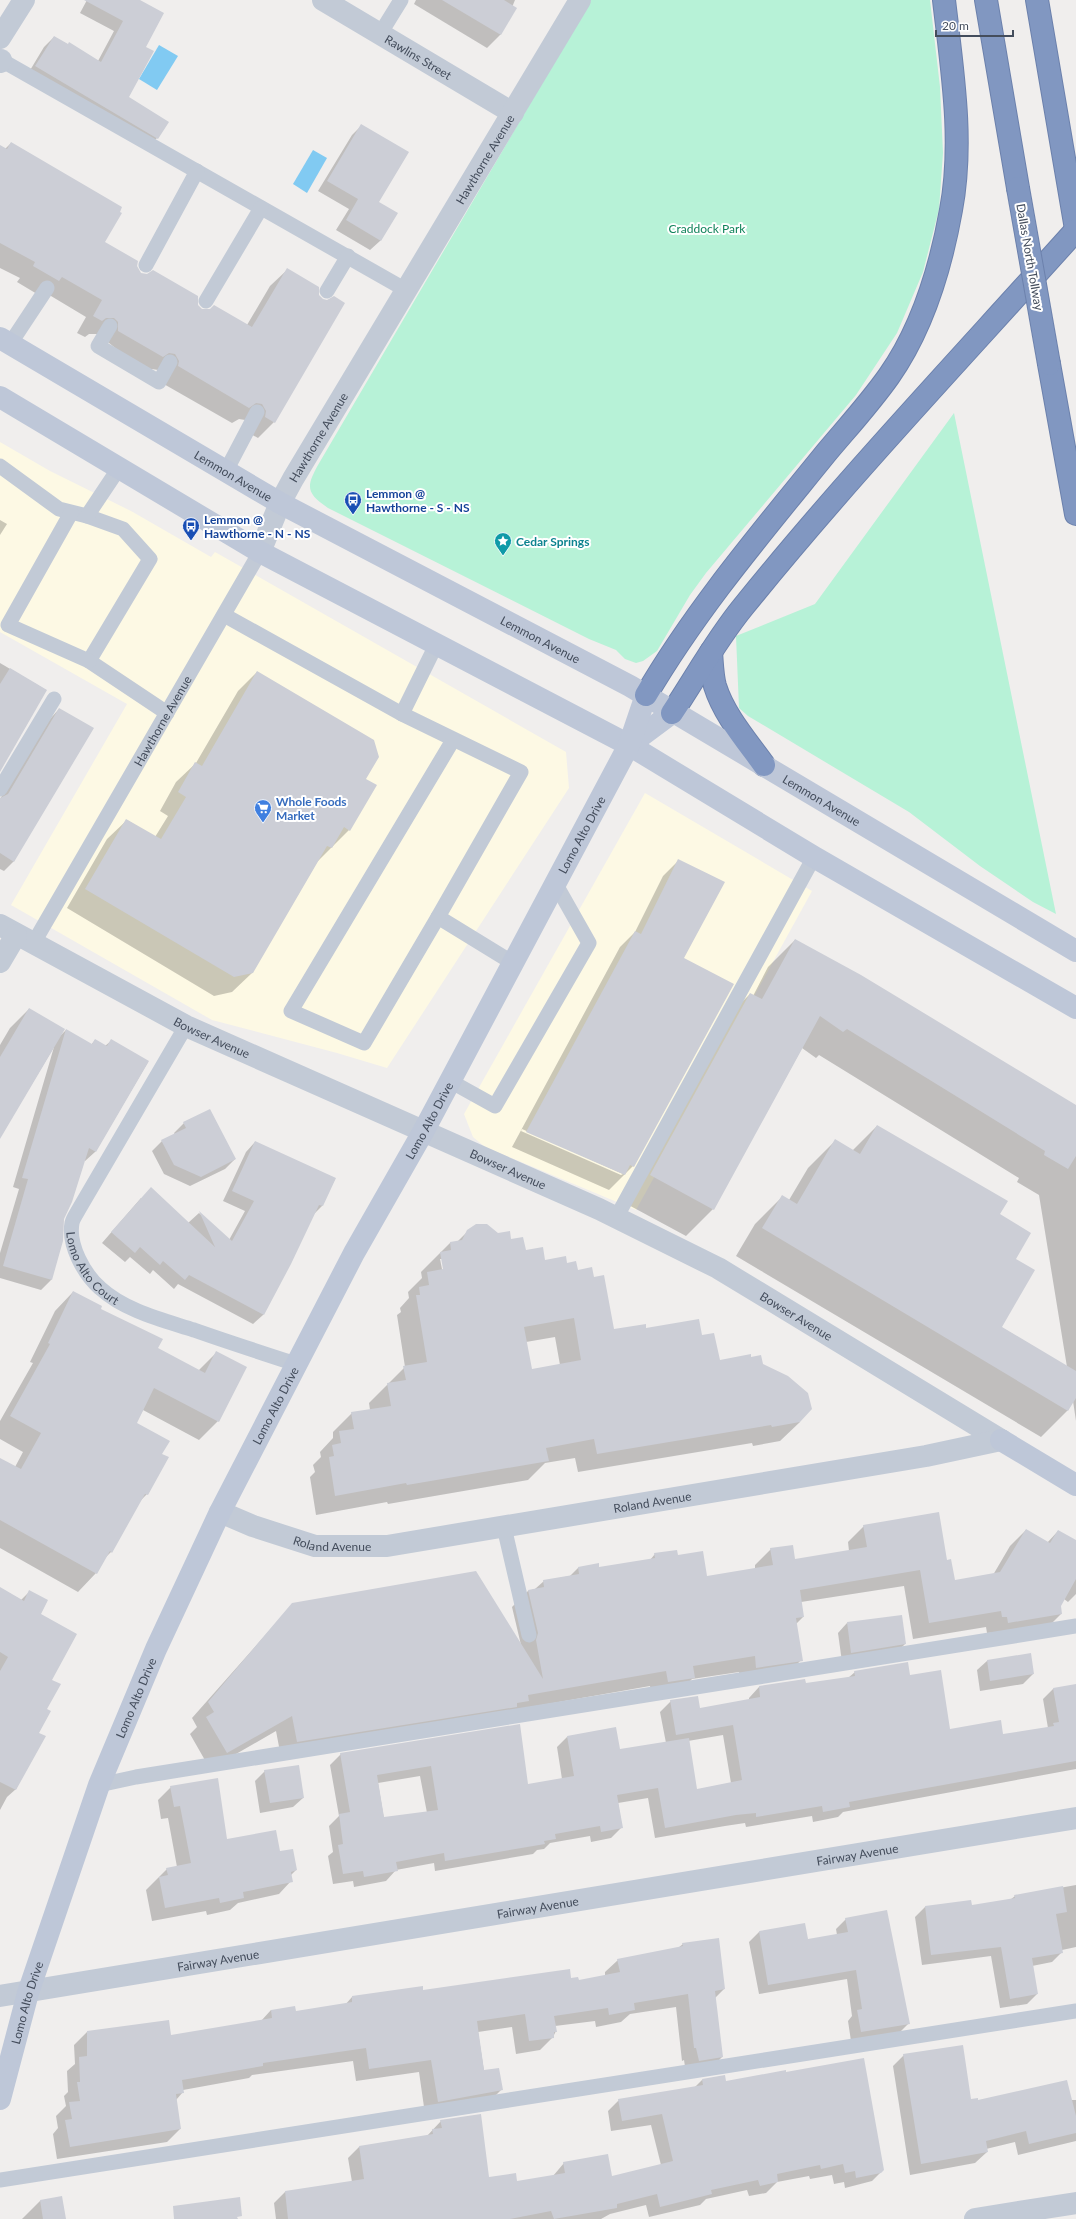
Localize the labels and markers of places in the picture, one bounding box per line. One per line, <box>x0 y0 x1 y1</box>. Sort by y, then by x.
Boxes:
place label: Lemmon @ Hawthorne - S - NS <box>366 486 470 515</box>
bus stop icon: Lemmon @ Hawthorne - S - NS <box>343 490 363 515</box>
place label: Lemmon @ Hawthorne - N - NS <box>204 512 311 541</box>
bus stop icon: Lemmon @ Hawthorne - N - NS <box>181 516 201 541</box>
place icon: Cedar Springs <box>493 531 513 556</box>
place label: Cedar Springs <box>516 534 589 549</box>
place label: Whole Foods Market <box>276 794 347 823</box>
supermarket icon: Whole Foods Market <box>253 798 273 823</box>

